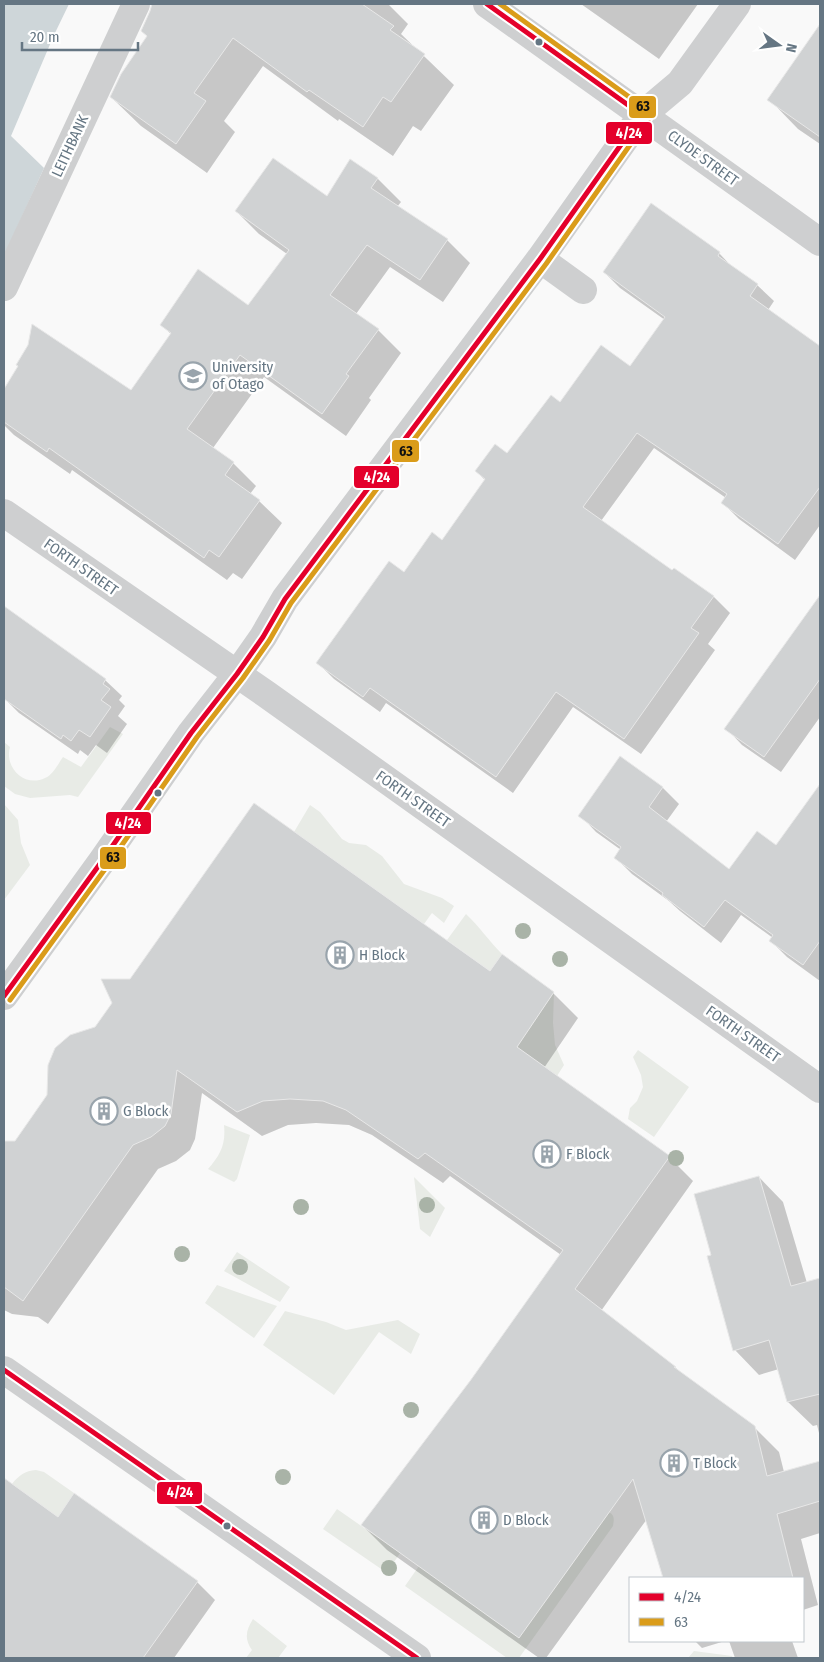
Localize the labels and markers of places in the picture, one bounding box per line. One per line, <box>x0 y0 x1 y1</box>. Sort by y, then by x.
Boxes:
unlabelled marker <box>534 37 544 47</box>
place label: University of Otago <box>212 358 274 393</box>
school or university icon: University of Otago <box>178 361 208 391</box>
unlabelled marker <box>153 788 163 798</box>
building icon: H Block <box>325 940 355 970</box>
place label: H Block <box>359 946 405 964</box>
building icon: G Block <box>89 1096 119 1126</box>
place label: G Block <box>123 1102 169 1120</box>
building icon: F Block <box>532 1139 562 1169</box>
place label: F Block <box>566 1145 610 1163</box>
building icon: T Block <box>659 1448 689 1478</box>
place label: T Block <box>693 1454 737 1472</box>
building icon: D Block <box>469 1505 499 1535</box>
place label: D Block <box>503 1511 549 1529</box>
unlabelled marker <box>222 1521 232 1531</box>

